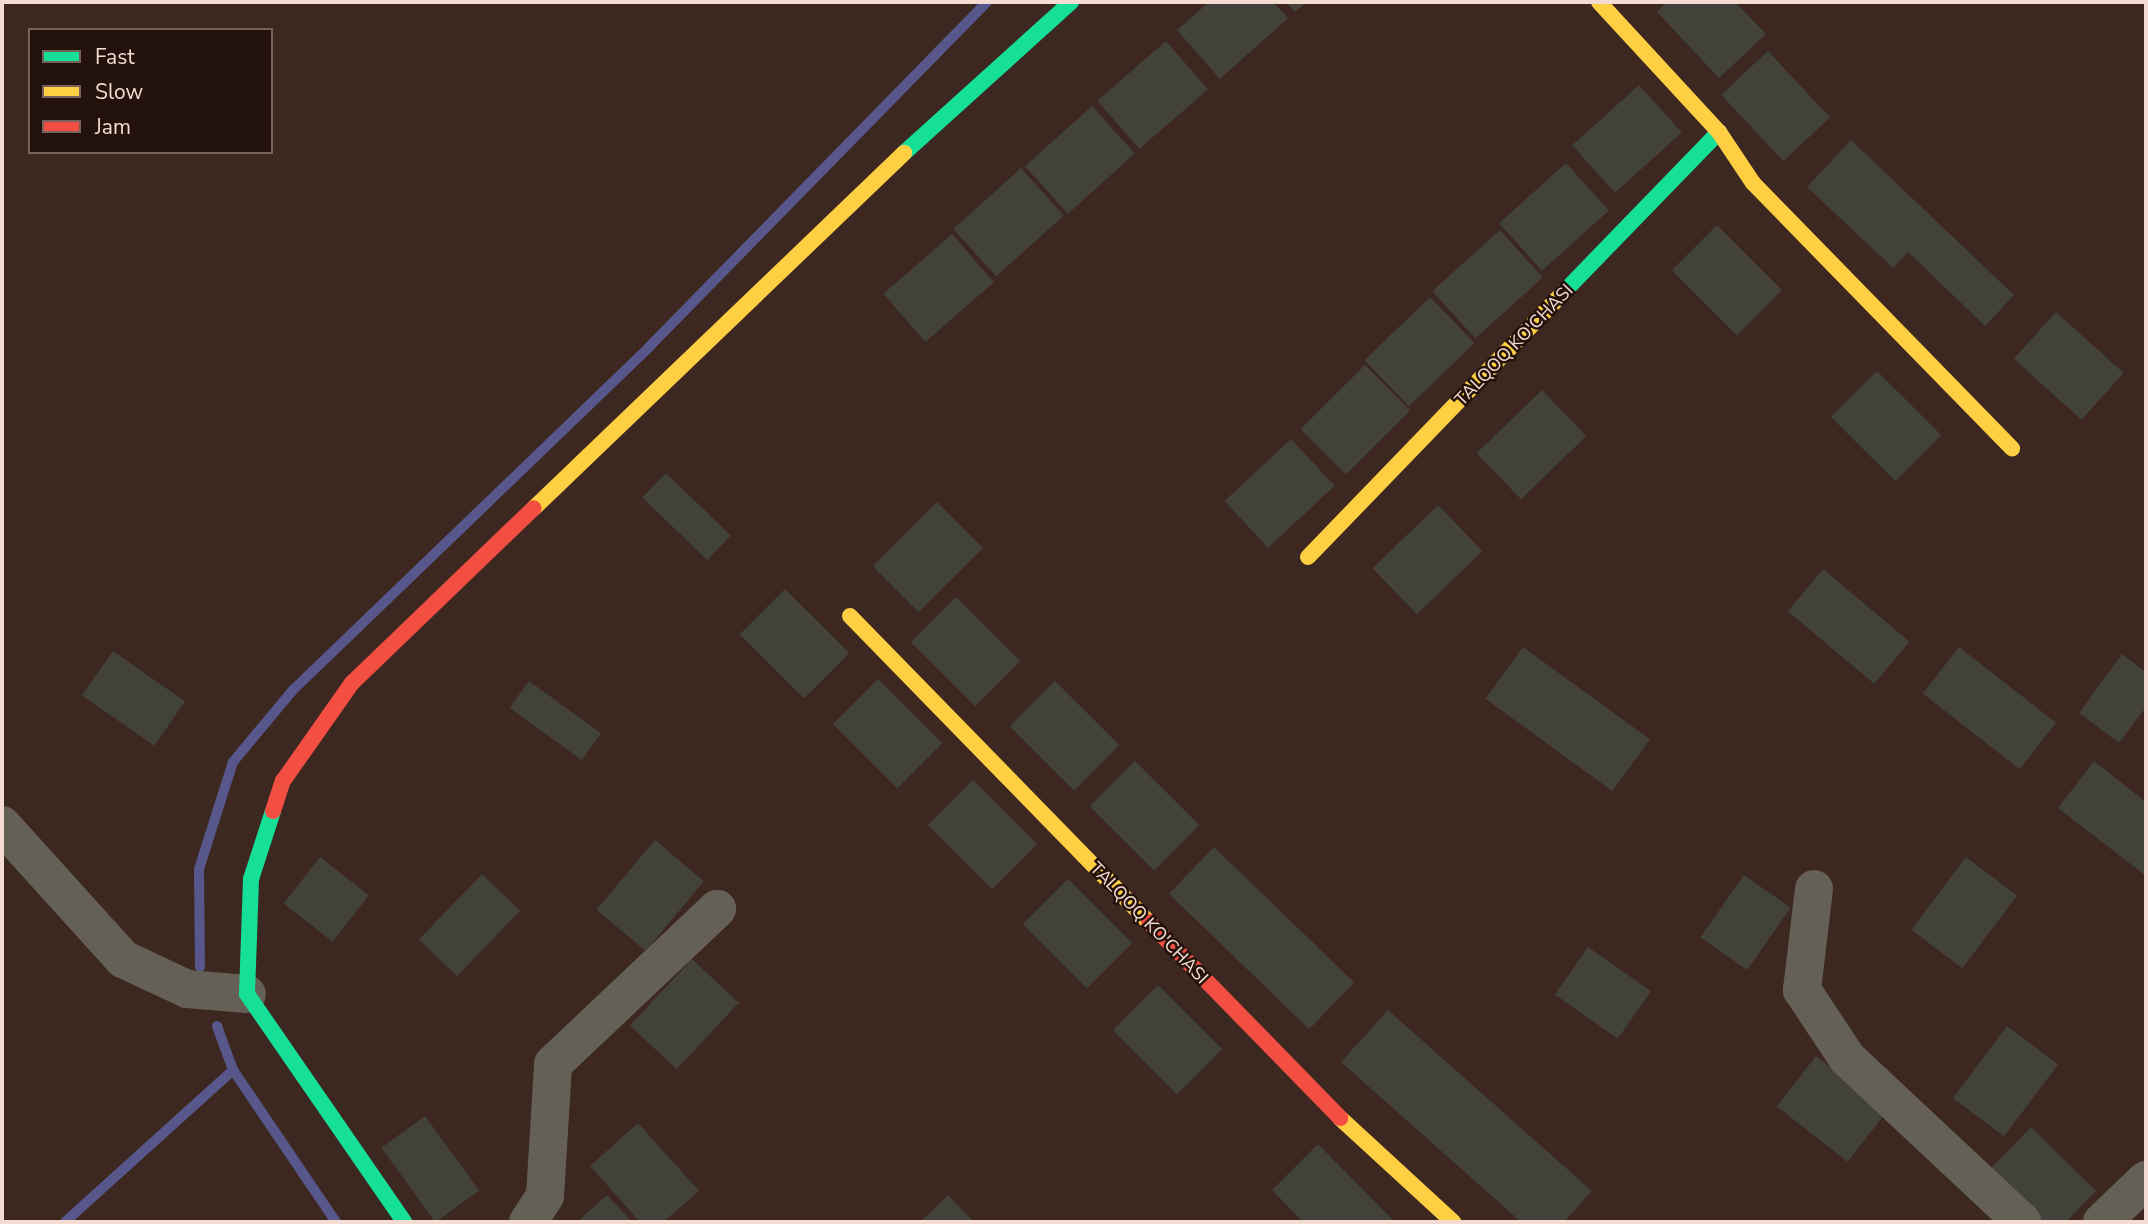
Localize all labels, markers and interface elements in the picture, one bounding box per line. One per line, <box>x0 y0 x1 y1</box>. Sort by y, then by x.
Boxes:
legend <box>28 28 273 154</box>
text: Fast <box>95 43 135 71</box>
text: Slow <box>95 78 143 106</box>
text: Jam <box>95 113 131 141</box>
street label: TALQOQ KO'CHASI <box>1450 280 1578 410</box>
street label: TALQOQ KO'CHASI <box>1085 858 1213 988</box>

